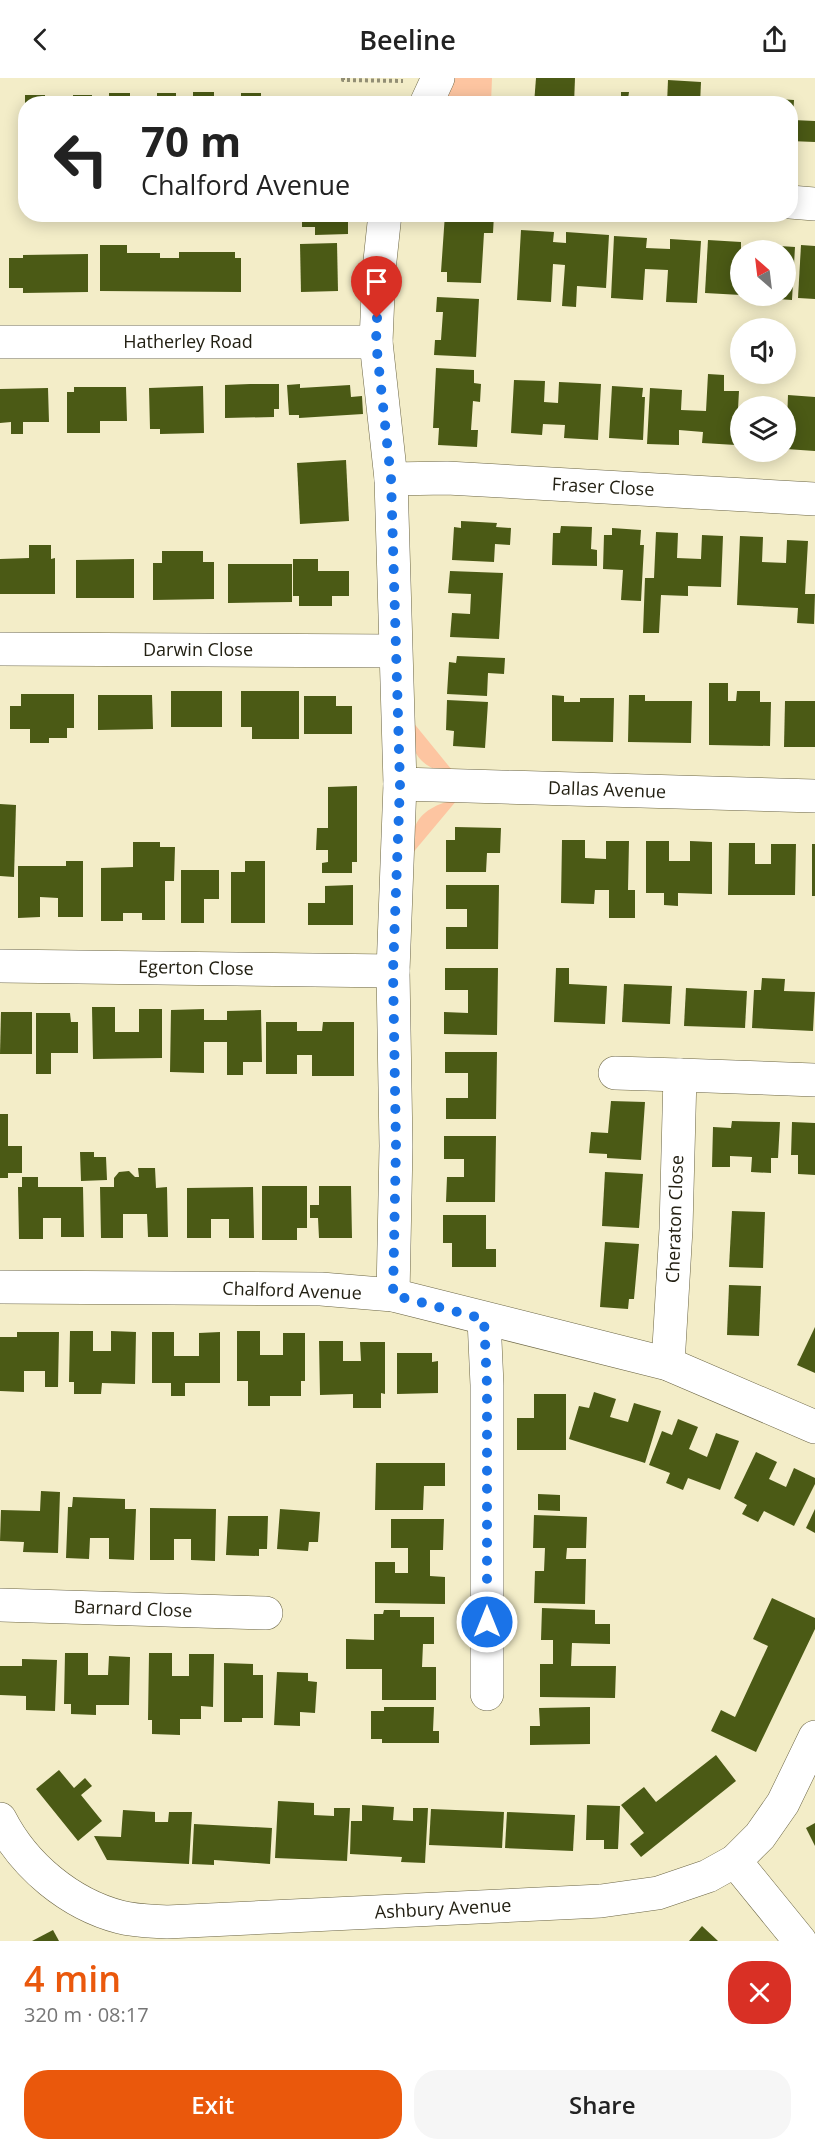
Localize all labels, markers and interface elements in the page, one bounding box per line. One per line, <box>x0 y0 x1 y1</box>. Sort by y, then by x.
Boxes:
text: Beeline <box>359 21 456 58</box>
icon: back <box>24 23 57 56</box>
icon: share <box>758 23 791 56</box>
text: 70 m <box>141 112 241 169</box>
icon: left <box>42 120 120 198</box>
text: Chalford Avenue <box>141 166 350 203</box>
north arrow <box>730 240 796 306</box>
map controls <box>730 240 796 462</box>
pin <box>351 256 402 318</box>
icon: arrive <box>360 265 393 298</box>
button: sound <box>730 318 796 384</box>
street label: Hatherley Road <box>123 329 253 353</box>
button: layers <box>730 396 796 462</box>
street label: Fraser Close <box>551 471 655 501</box>
street label: Darwin Close <box>143 637 253 661</box>
street label: Dallas Avenue <box>548 775 666 803</box>
street label: Egerton Close <box>138 954 254 980</box>
street label: Cheraton Close <box>660 1154 688 1283</box>
street label: Chalford Avenue <box>222 1276 362 1304</box>
position arrow <box>455 1590 519 1654</box>
street label: Barnard Close <box>73 1594 193 1622</box>
street label: Ashbury Avenue <box>374 1892 512 1924</box>
text: 4 min <box>24 1954 121 2003</box>
button: close <box>728 1961 791 2024</box>
text: 320 m · 08:17 <box>24 2001 149 2028</box>
button: Exit <box>24 2070 402 2139</box>
button: Share <box>414 2070 791 2139</box>

